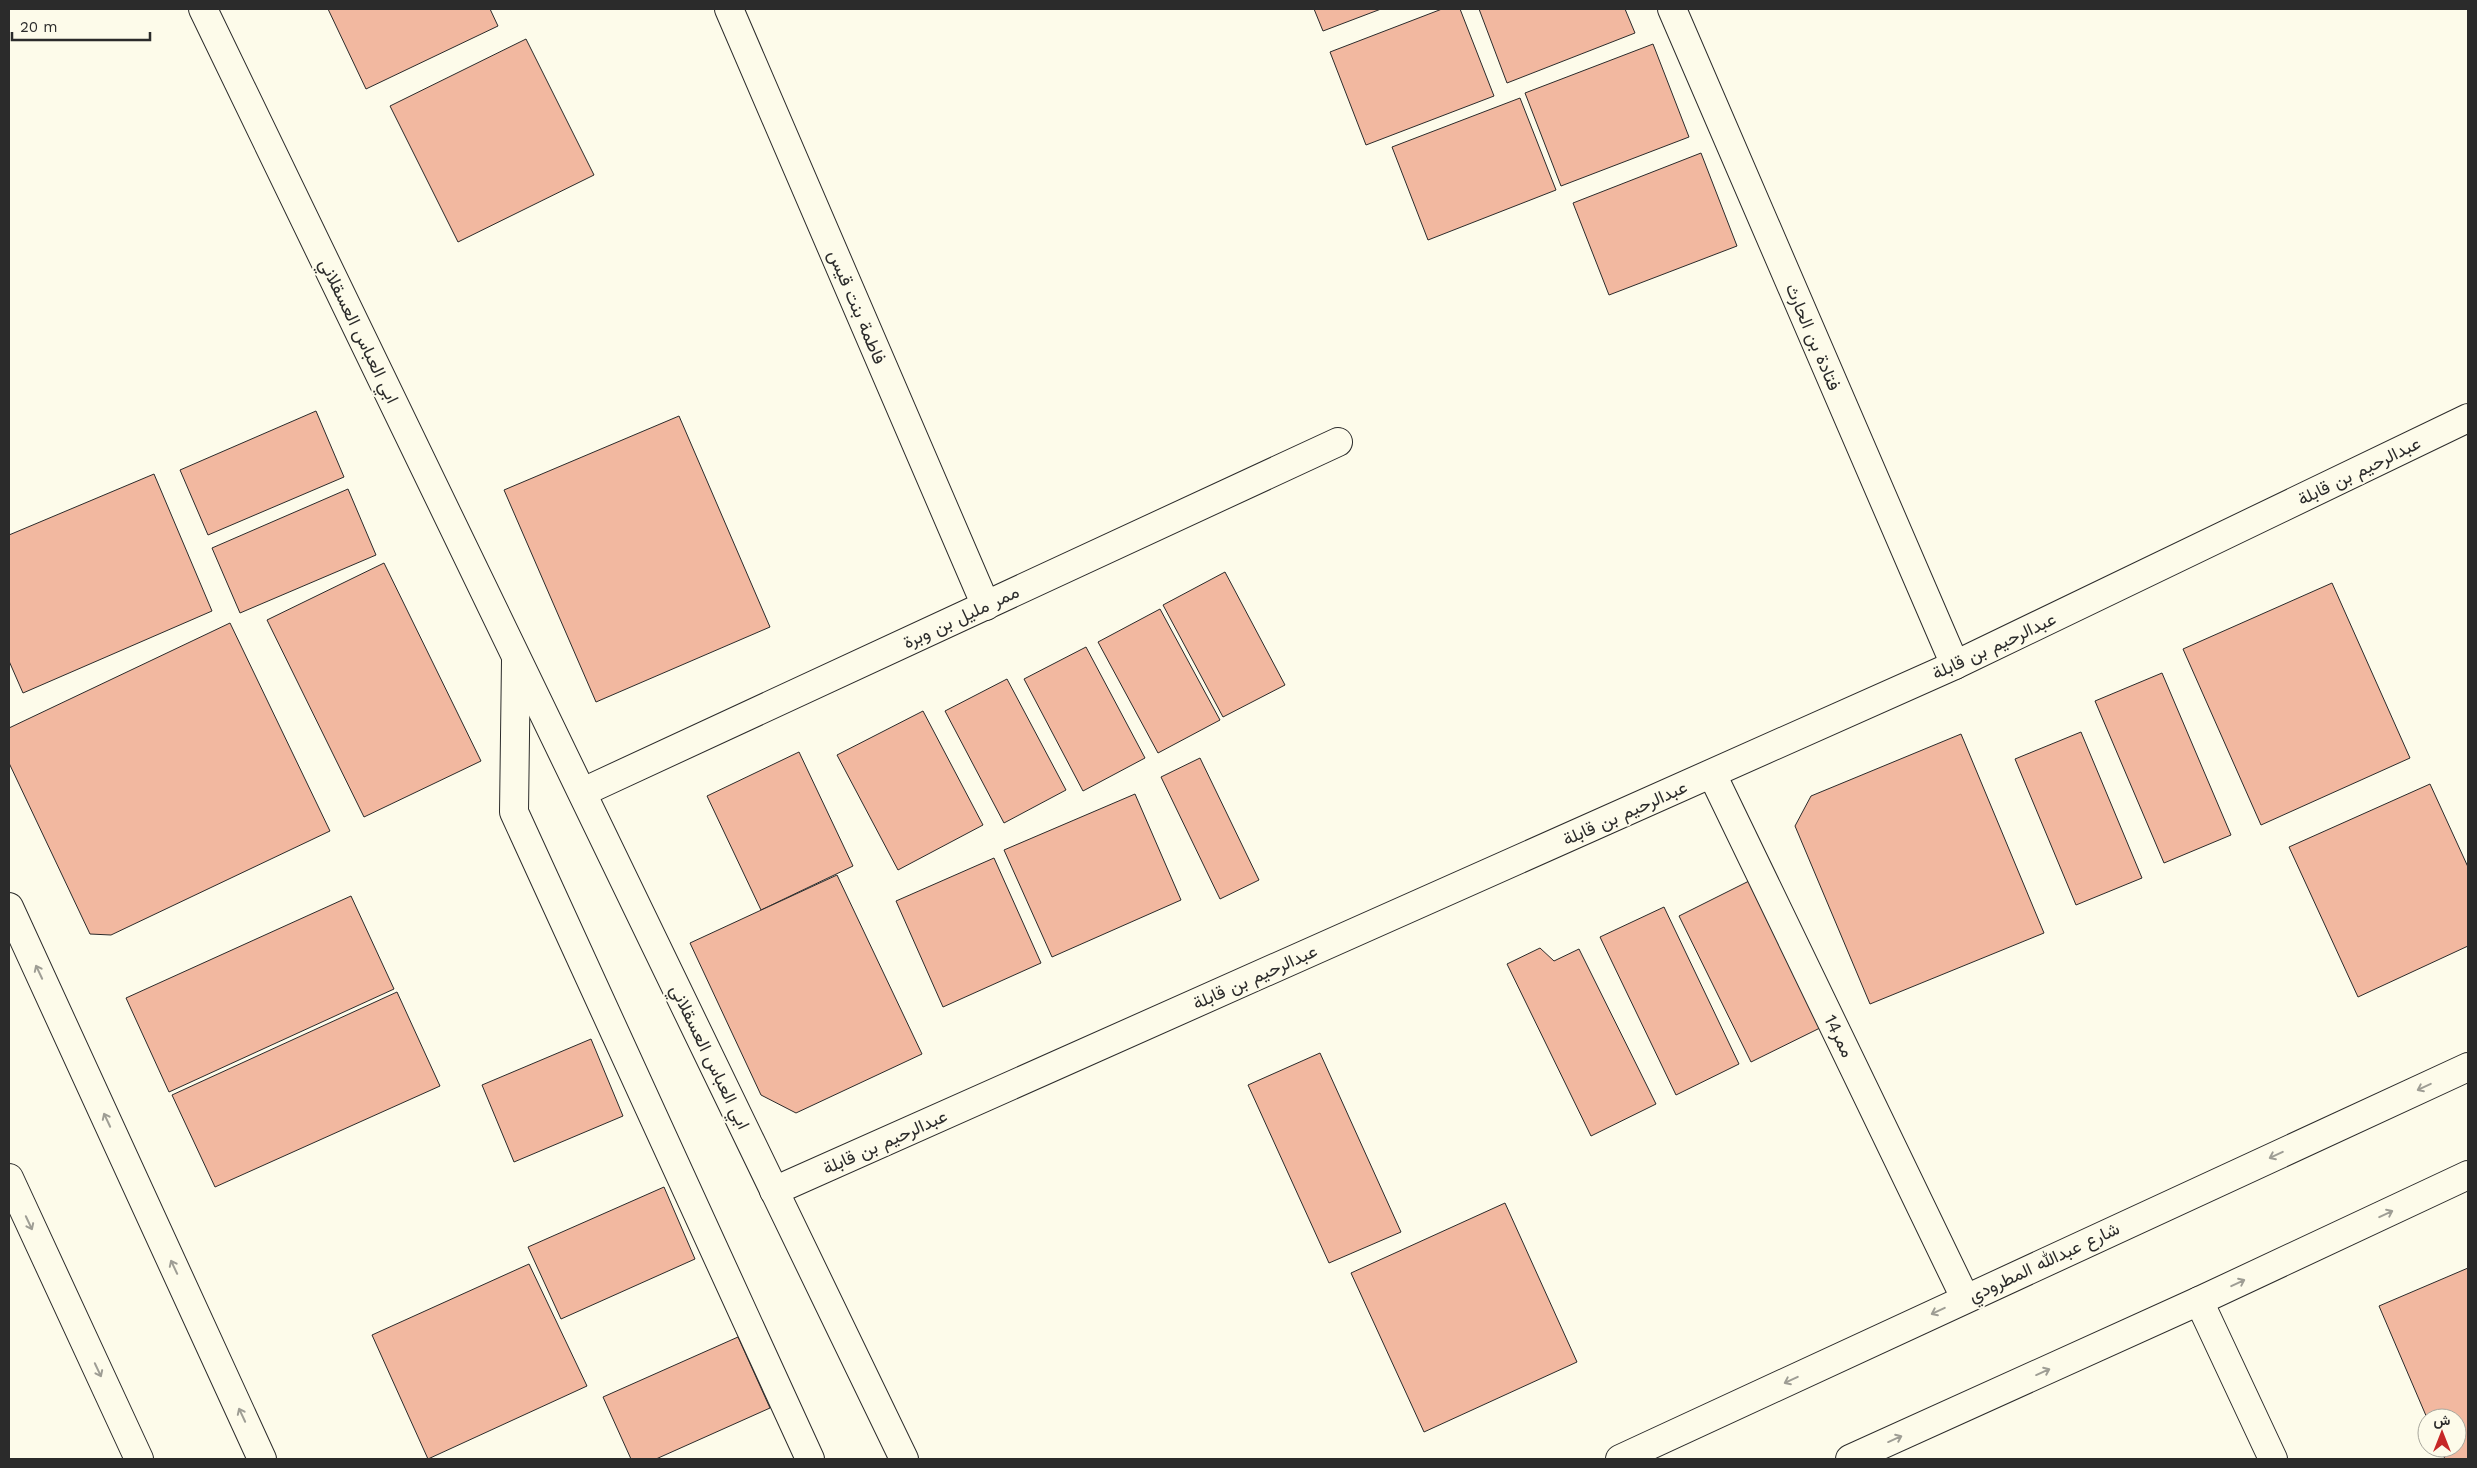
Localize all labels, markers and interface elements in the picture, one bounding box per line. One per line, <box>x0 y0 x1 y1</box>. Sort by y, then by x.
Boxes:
scale bar <box>12 10 150 42</box>
text: 20 m <box>20 18 58 36</box>
street label: فاطمة بنت قيس <box>823 247 891 367</box>
street label: ابي العباس العسقلاني <box>311 255 404 409</box>
street label: فتادة بن الحارث <box>1781 280 1845 394</box>
street label: عبدالرحيم بن قابلة <box>2294 432 2424 511</box>
street label: ممر مليل بن وبرة <box>900 581 1022 653</box>
street label: عبدالرحيم بن قابلة <box>1929 608 2060 685</box>
street label: عبدالرحيم بن قابلة <box>1559 776 1691 851</box>
street label: عبدالرحيم بن قابلة <box>1189 940 1321 1015</box>
one-way arrow <box>33 965 43 980</box>
street label: ابي العباس العسقلاني <box>662 981 755 1135</box>
street label: ممر14 <box>1819 1011 1859 1061</box>
one-way arrow <box>2417 1083 2432 1092</box>
street label: عبدالرحيم بن قابلة <box>819 1105 951 1180</box>
one-way arrow <box>101 1113 111 1128</box>
one-way arrow <box>2269 1151 2284 1160</box>
one-way arrow <box>2378 1209 2393 1219</box>
one-way arrow <box>25 1215 35 1230</box>
street label: شارع عبدالله المطرودي <box>1965 1217 2125 1310</box>
one-way arrow <box>169 1260 179 1275</box>
one-way arrow <box>2230 1278 2245 1287</box>
one-way arrow <box>1931 1307 1946 1316</box>
one-way arrow <box>93 1362 103 1377</box>
one-way arrow <box>2035 1367 2050 1376</box>
one-way arrow <box>1784 1375 1799 1385</box>
one-way arrow <box>237 1408 246 1423</box>
north arrow <box>2417 1408 2467 1458</box>
text: ش <box>2434 1412 2451 1429</box>
one-way arrow <box>1887 1434 1902 1444</box>

